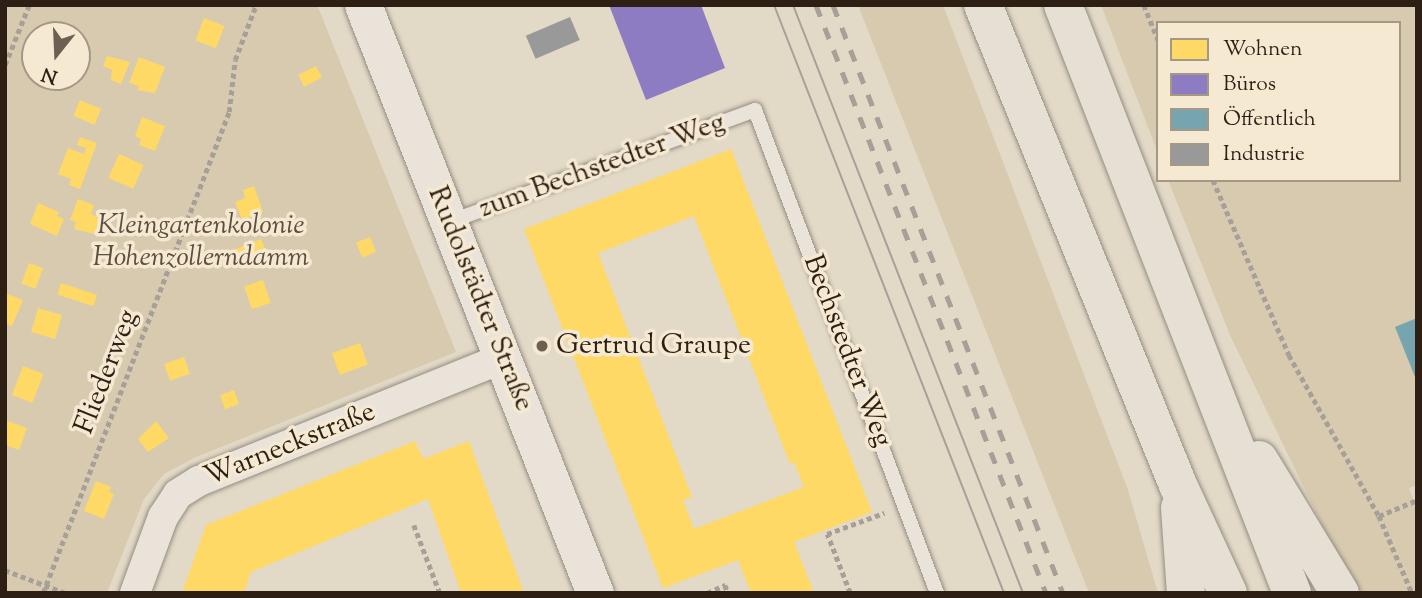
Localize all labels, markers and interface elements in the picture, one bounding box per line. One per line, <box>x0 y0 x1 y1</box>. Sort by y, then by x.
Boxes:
north arrow <box>21 21 91 91</box>
legend <box>1156 21 1401 182</box>
text: Wohnen <box>1223 35 1302 65</box>
text: N <box>39 59 61 90</box>
text: Büros <box>1223 70 1276 100</box>
text: Öffentlich <box>1223 105 1316 135</box>
street label: zum Bechstedter Weg <box>475 106 729 226</box>
text: Industrie <box>1223 140 1305 170</box>
street label: Rudolstädter Straße <box>420 182 540 416</box>
park label: Kleingartenkolonie Hohenzollerndamm <box>93 209 309 275</box>
street label: Bechstedter Weg <box>795 250 899 452</box>
street label: Fliederweg <box>68 305 146 439</box>
place label: Gertrud Graupe <box>556 329 751 363</box>
marker: Gertrud Graupe <box>534 338 550 354</box>
street label: Warneckstraße <box>200 395 380 495</box>

